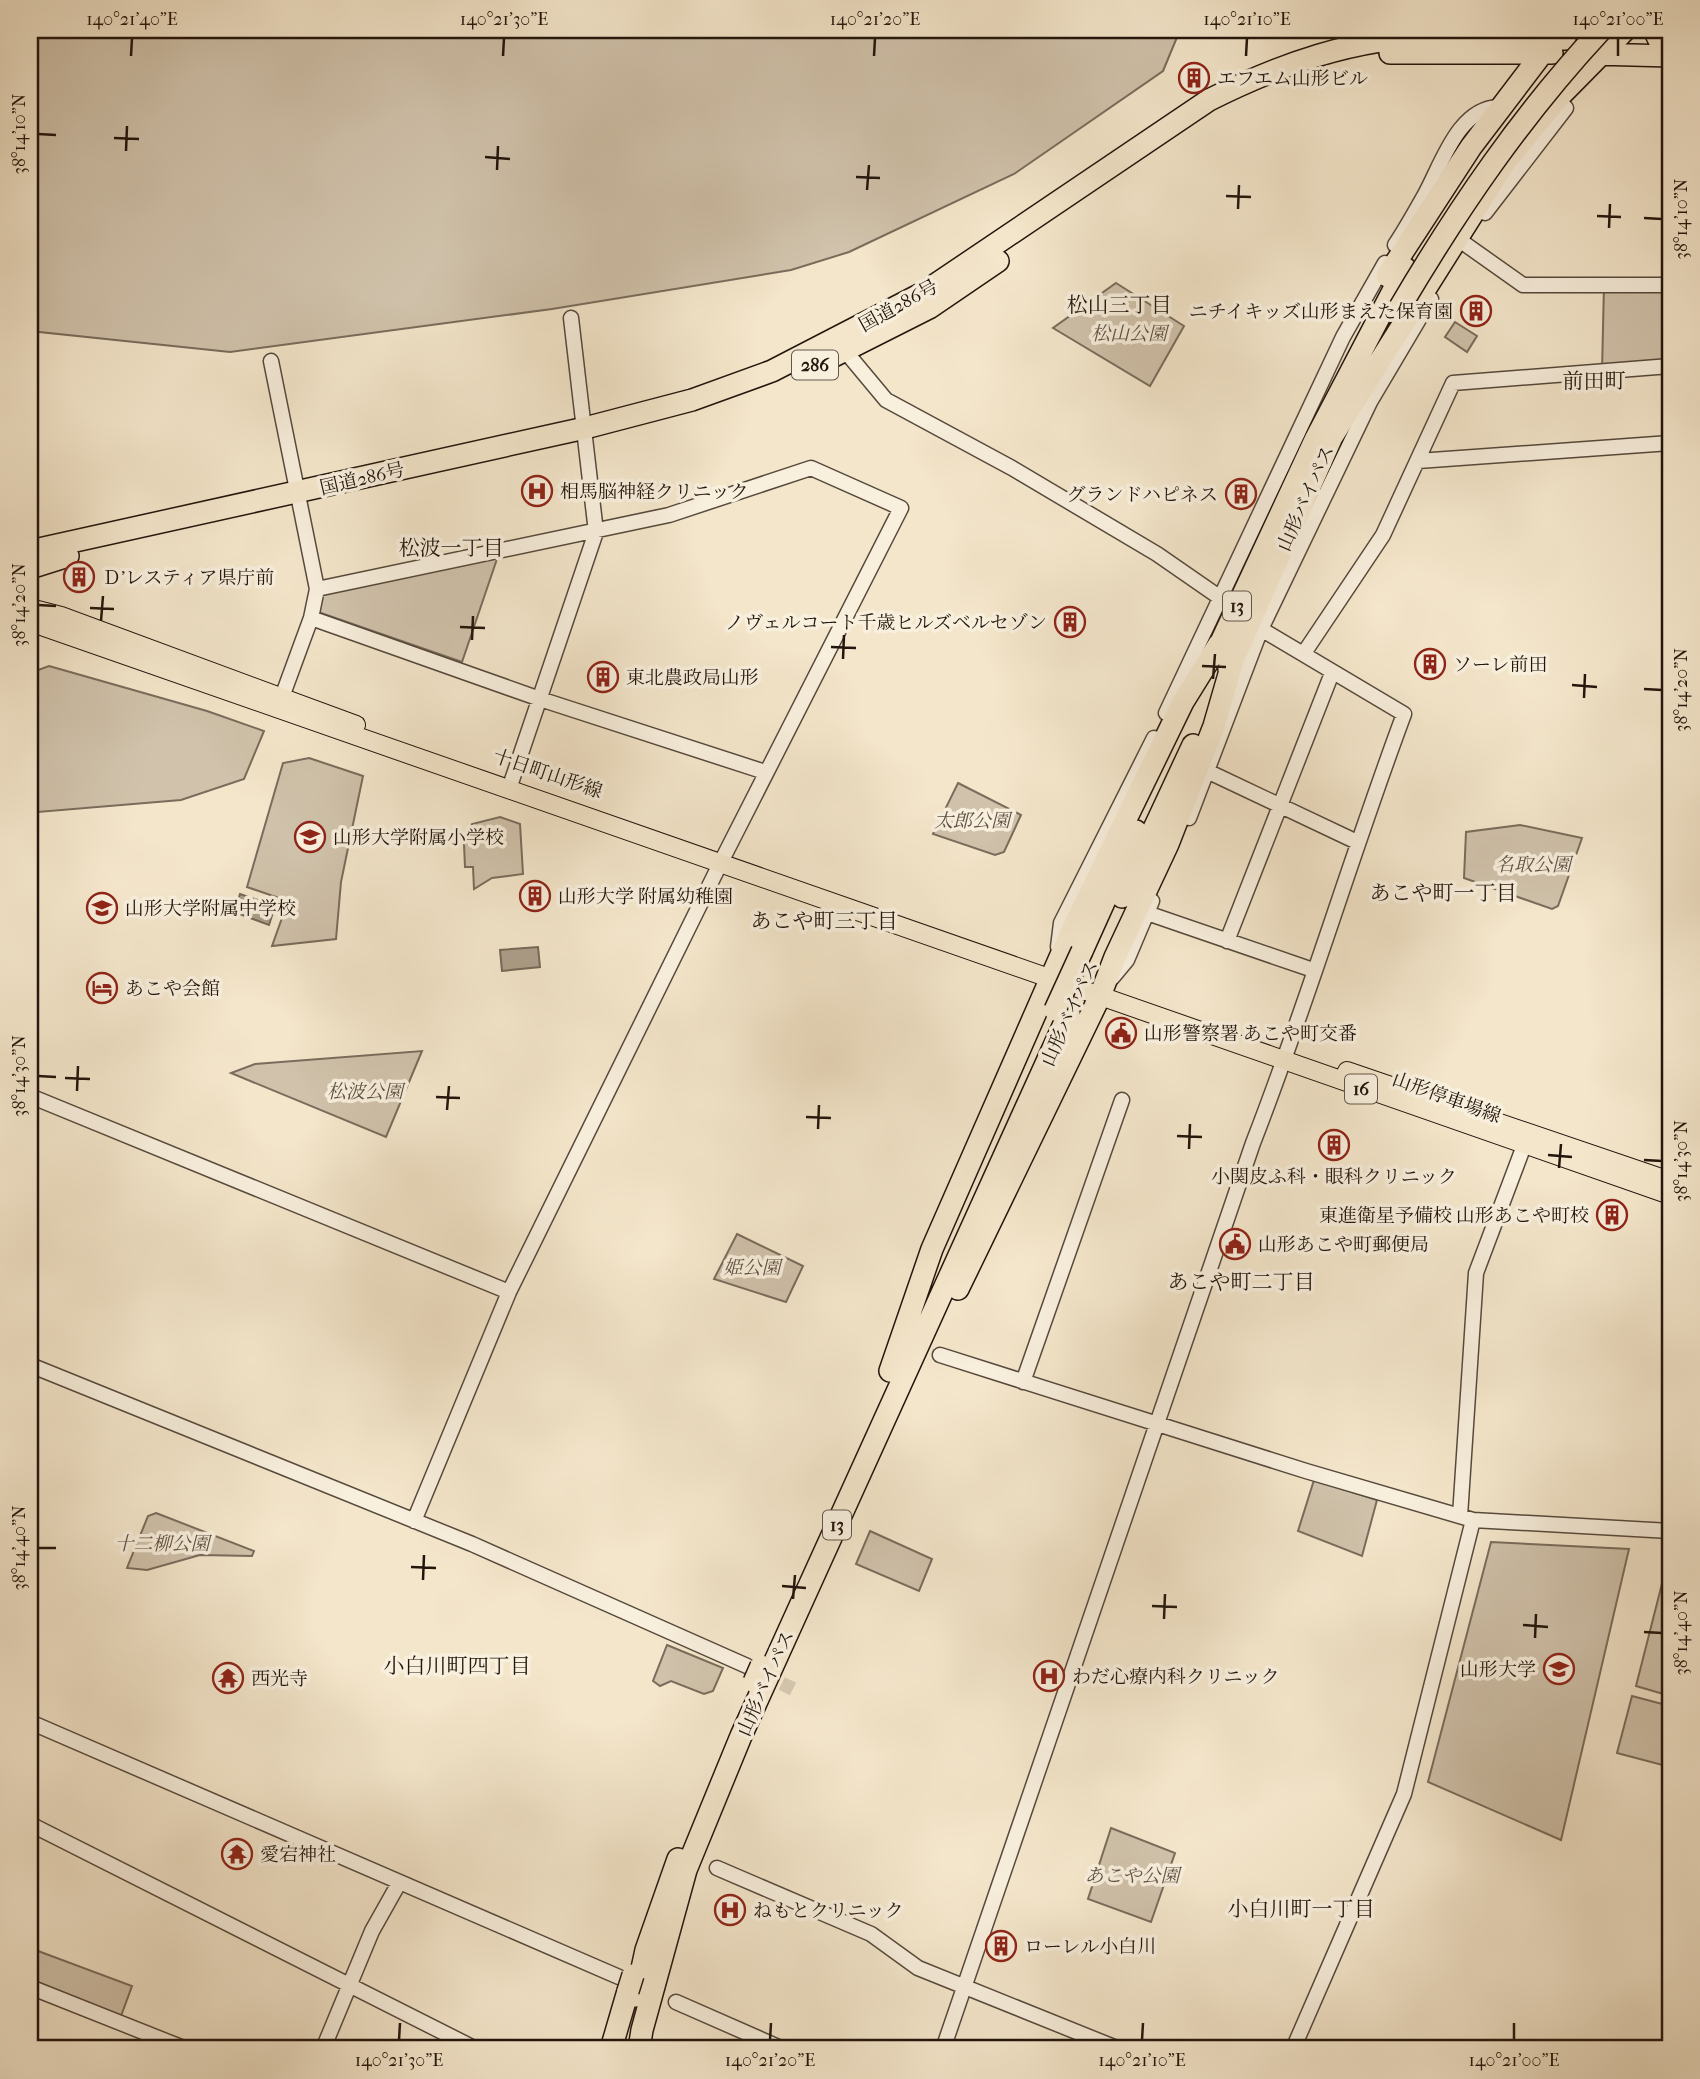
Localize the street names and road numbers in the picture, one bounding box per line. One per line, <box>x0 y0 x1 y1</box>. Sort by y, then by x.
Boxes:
street label: 国道286号 <box>855 275 942 336</box>
road number: 286 <box>792 351 838 380</box>
street label: 山形バイパス <box>1273 442 1339 555</box>
street label: 国道286号 <box>318 459 407 499</box>
road number: 13 <box>1223 592 1251 620</box>
street label: 十日町山形線 <box>490 745 605 803</box>
street label: 山形バイパス <box>1037 957 1103 1070</box>
street label: 山形停車場線 <box>1389 1068 1504 1128</box>
road number: 16 <box>1345 1074 1377 1104</box>
road number: 13 <box>823 1510 851 1540</box>
street label: 山形バイパス <box>733 1627 799 1740</box>

